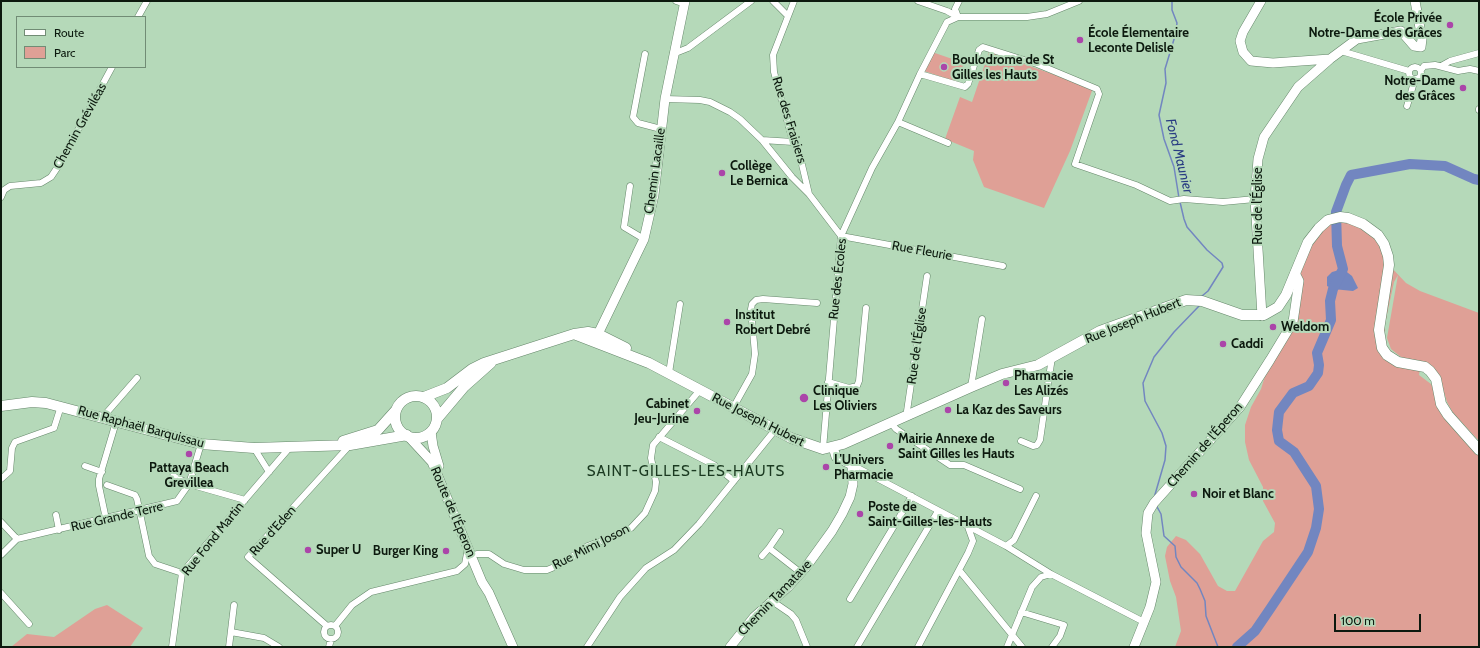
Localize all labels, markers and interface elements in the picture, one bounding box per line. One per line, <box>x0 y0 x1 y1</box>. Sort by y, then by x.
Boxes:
place label: École Privée Notre-Dame des Grâces <box>1308 10 1442 41</box>
legend <box>16 16 146 68</box>
marker: École Privée Notre-Dame des Grâces <box>1445 20 1455 30</box>
text: Route <box>54 25 84 40</box>
place label: École Élementaire Leconte Delisle <box>1088 25 1189 56</box>
marker: École Élementaire Leconte Delisle <box>1075 35 1085 45</box>
text: Parc <box>54 45 76 60</box>
place label: Boulodrome de St Gilles les Hauts <box>952 52 1054 83</box>
marker: Boulodrome de St Gilles les Hauts <box>939 62 949 72</box>
place label: Notre-Dame des Grâces <box>1384 73 1455 104</box>
street label: Rue des Fraisiers <box>768 75 810 165</box>
street label: Chemin Gréviléas <box>50 80 110 172</box>
marker: Notre-Dame des Grâces <box>1458 83 1468 93</box>
water label: Fond Maunier <box>1162 117 1196 195</box>
street label: Chemin Lacaille <box>641 127 669 215</box>
place label: Collège Le Bernica <box>730 158 788 189</box>
street label: Rue de l'Église <box>1250 167 1266 245</box>
marker: Collège Le Bernica <box>717 168 727 178</box>
street label: Rue des Écoles <box>826 238 850 320</box>
street label: Rue Fleurie <box>891 238 953 264</box>
street label: Rue Joseph Hubert <box>1083 295 1183 347</box>
place label: Institut Robert Debré <box>735 307 810 338</box>
street label: Rue de l'Église <box>904 307 930 385</box>
marker: Institut Robert Debré <box>722 317 732 327</box>
place label: Weldom <box>1281 319 1329 335</box>
marker: Weldom <box>1268 322 1278 332</box>
place label: Caddi <box>1231 336 1263 352</box>
marker: Caddi <box>1218 339 1228 349</box>
place label: Pharmacie Les Alizés <box>1014 368 1073 399</box>
marker: Pharmacie Les Alizés <box>1001 378 1011 388</box>
place label: Clinique Les Oliviers <box>813 383 877 414</box>
street label: Rue Joseph Hubert <box>709 390 807 450</box>
marker: Clinique Les Oliviers <box>798 392 810 404</box>
place label: Cabinet Jeu-Jurine <box>634 396 689 427</box>
street label: Chemin de l'Éperon <box>1164 399 1246 491</box>
place label: La Kaz des Saveurs <box>956 402 1062 418</box>
street label: Rue Raphaël Barquissau <box>76 403 206 451</box>
marker: La Kaz des Saveurs <box>943 405 953 415</box>
marker: Cabinet Jeu-Jurine <box>692 406 702 416</box>
place label: Mairie Annexe de Saint Gilles les Hauts <box>898 431 1015 462</box>
marker: Mairie Annexe de Saint Gilles les Hauts <box>885 441 895 451</box>
marker: Pattaya Beach Grevillea <box>184 449 194 459</box>
place label: L'Univers Pharmacie <box>834 452 893 483</box>
place label: Pattaya Beach Grevillea <box>149 460 229 491</box>
marker: L'Univers Pharmacie <box>821 462 831 472</box>
district label: SAINT-GILLES-LES-HAUTS <box>587 463 785 481</box>
street label: Route de l'Éperon <box>427 464 479 560</box>
place label: Noir et Blanc <box>1202 486 1274 502</box>
marker: Noir et Blanc <box>1189 489 1199 499</box>
street label: Rue Grande Terre <box>69 499 165 535</box>
street label: Rue Fond Martin <box>179 499 247 579</box>
place label: Poste de Saint-Gilles-les-Hauts <box>868 499 992 530</box>
street label: Rue d'Eden <box>247 503 299 559</box>
marker: Poste de Saint-Gilles-les-Hauts <box>855 509 865 519</box>
street label: Rue Mimi Joson <box>550 521 632 573</box>
place label: Super U <box>316 542 361 558</box>
place label: Burger King <box>373 543 438 559</box>
marker: Super U <box>303 545 313 555</box>
marker: Burger King <box>441 546 451 556</box>
street label: Chemin Tamatave <box>735 557 815 639</box>
scale bar <box>1336 606 1423 632</box>
text: 100 m <box>1341 613 1375 628</box>

